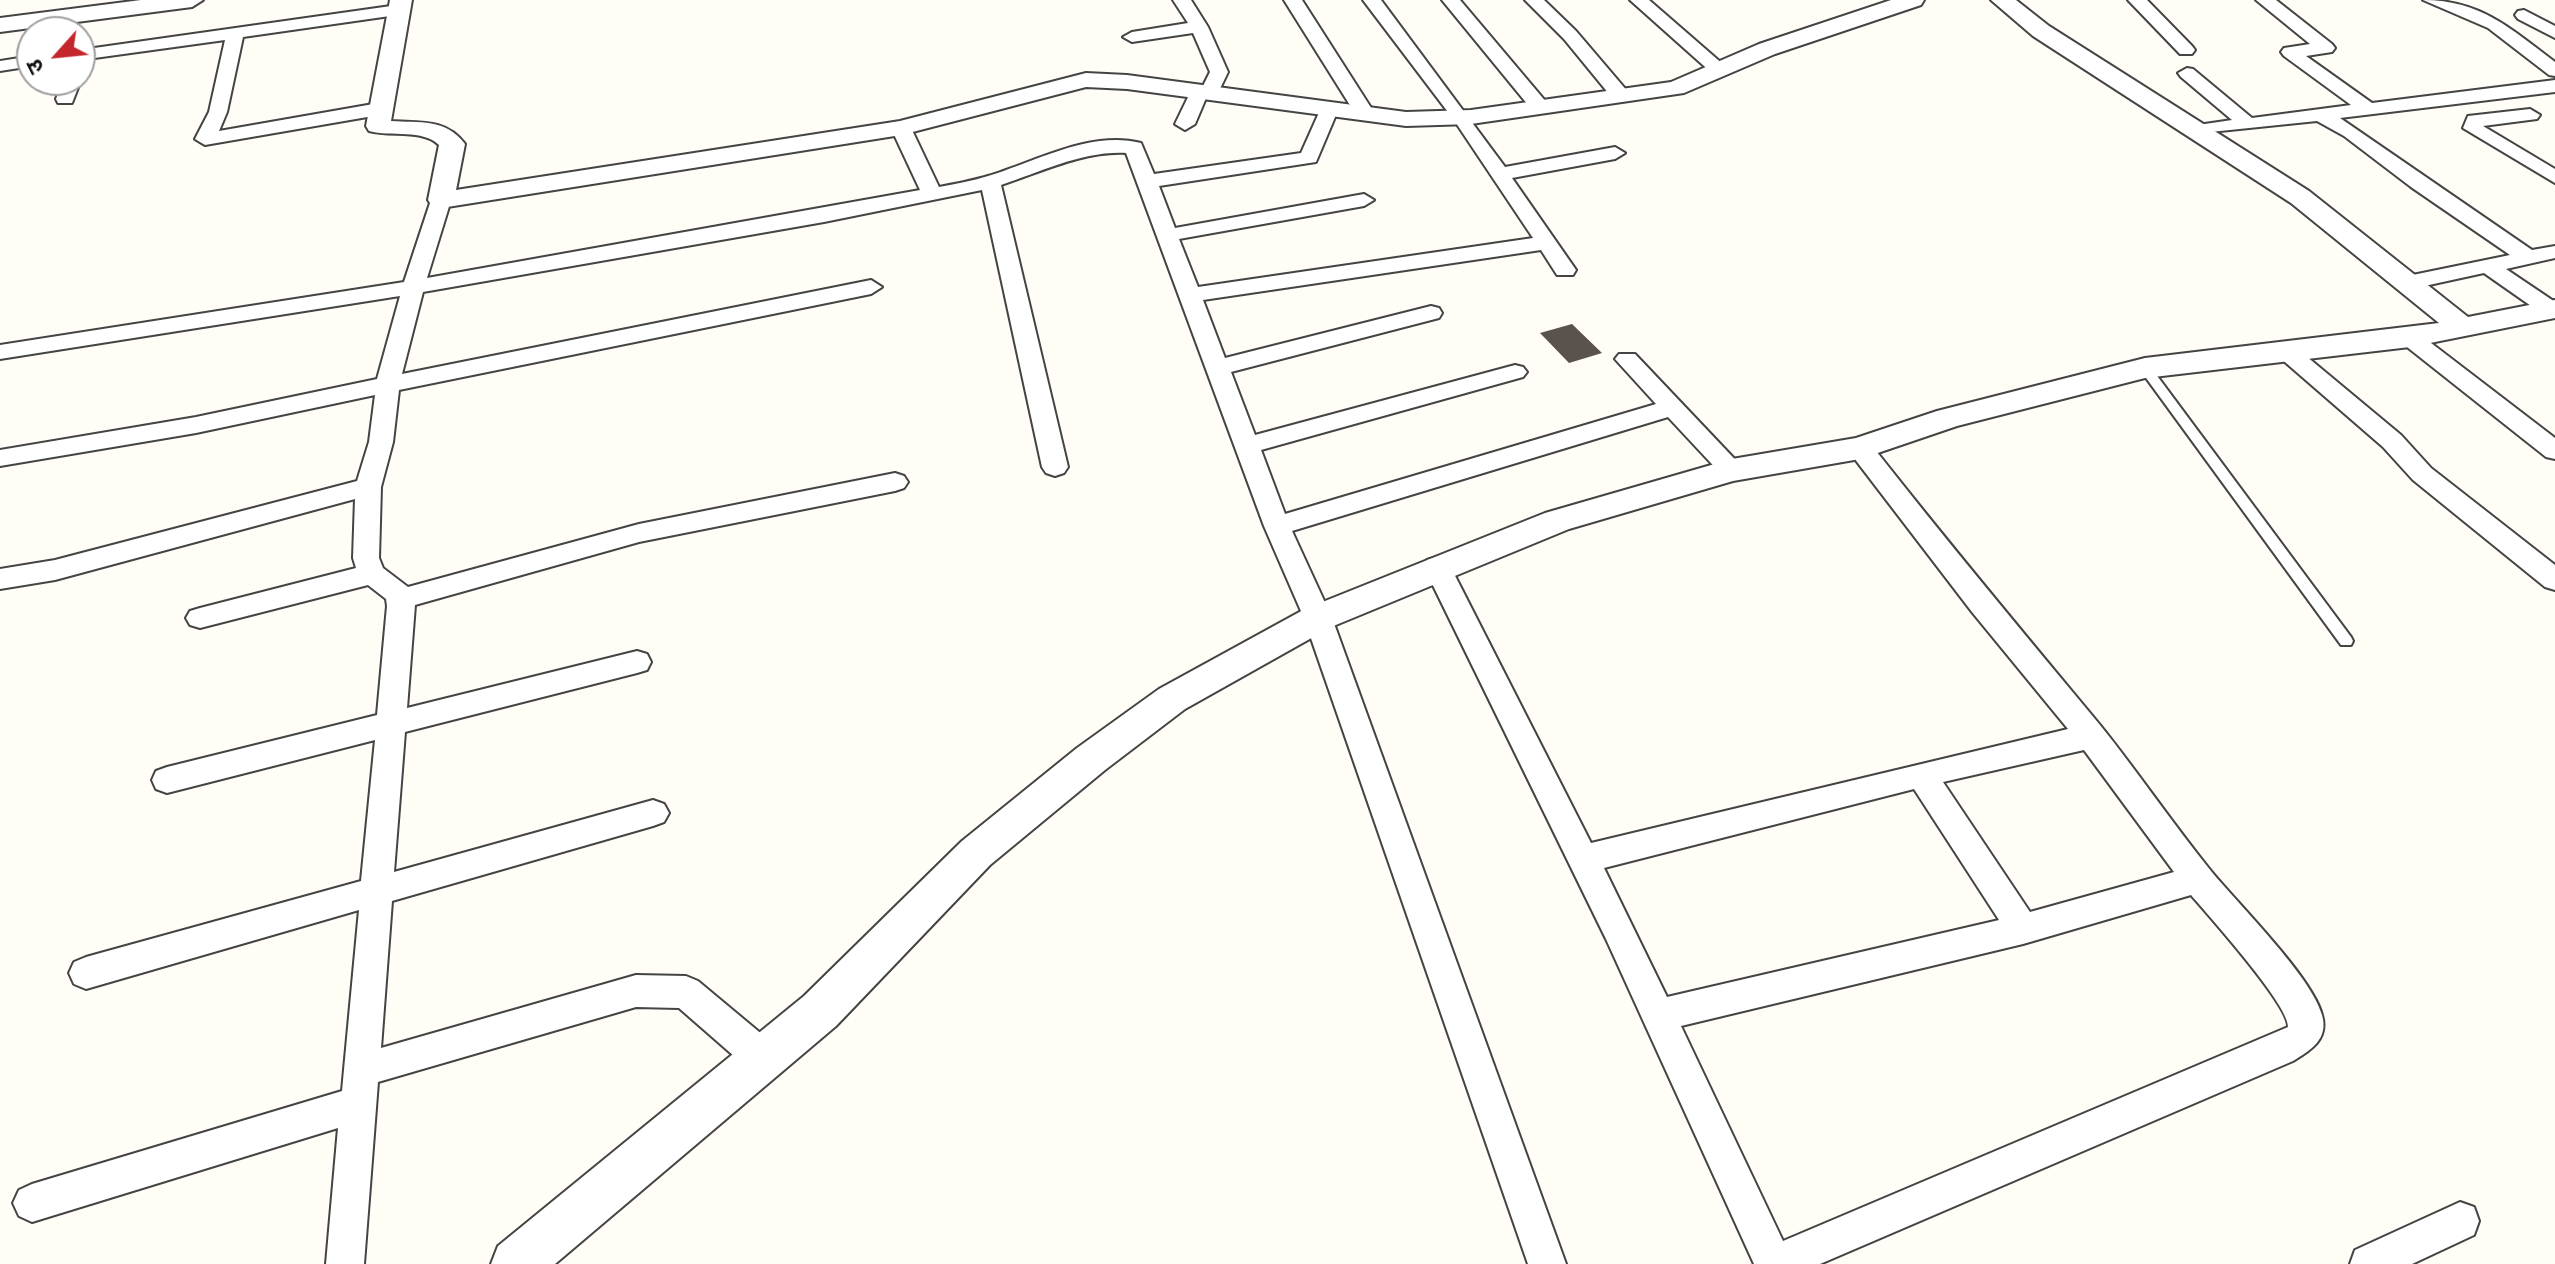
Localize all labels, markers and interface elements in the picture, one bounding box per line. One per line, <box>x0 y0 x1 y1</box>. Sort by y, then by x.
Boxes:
north arrow <box>16 16 96 96</box>
text: उ <box>18 53 54 79</box>

